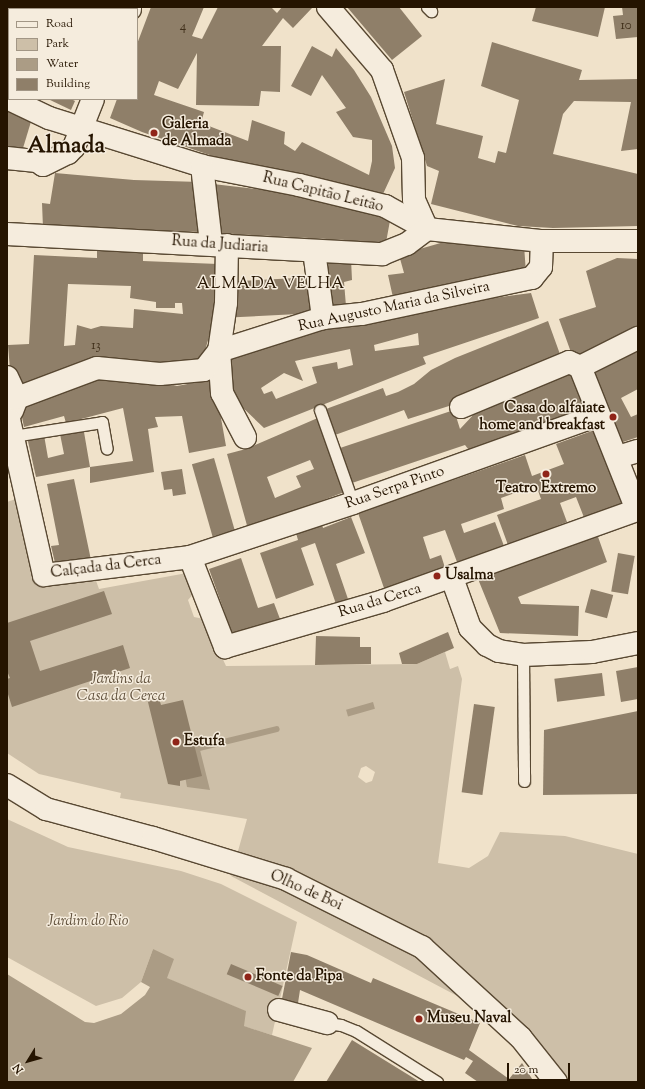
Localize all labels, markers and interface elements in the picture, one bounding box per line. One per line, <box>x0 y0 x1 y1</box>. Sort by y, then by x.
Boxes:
legend <box>8 8 138 100</box>
text: Road <box>46 15 73 33</box>
house number: 10 <box>620 18 632 34</box>
house number: 4 <box>180 19 186 35</box>
text: Park <box>46 35 69 53</box>
text: Water <box>46 55 78 73</box>
text: Building <box>46 75 90 93</box>
place label: Galeria de Almada <box>162 115 231 150</box>
marker: Galeria de Almada <box>149 128 159 138</box>
district label: Almada <box>27 133 105 161</box>
street label: Rua Capitão Leitão <box>261 169 385 217</box>
street label: Rua da Judiaria <box>171 233 269 257</box>
district label: ALMADA VELHA <box>197 275 345 295</box>
street label: Rua Augusto Maria da Silveira <box>297 278 491 336</box>
house number: 13 <box>91 338 101 354</box>
place label: Casa do alfaiate home and breakfast <box>479 399 605 434</box>
marker: Casa do alfaiate home and breakfast <box>608 412 618 422</box>
street label: Rua Serpa Pinto <box>343 463 447 513</box>
marker: Teatro Extremo <box>541 469 551 479</box>
place label: Teatro Extremo <box>496 480 596 498</box>
street label: Calçada da Cerca <box>50 551 162 583</box>
place label: Usalma <box>445 567 494 585</box>
marker: Usalma <box>432 571 442 581</box>
street label: Rua da Cerca <box>336 580 424 622</box>
park label: Jardins da Casa da Cerca <box>77 670 165 705</box>
place label: Estufa <box>184 733 225 751</box>
marker: Estufa <box>171 737 181 747</box>
street label: Olho de Boi <box>267 867 345 915</box>
park label: Jardim do Rio <box>48 913 128 931</box>
place label: Fonte da Pipa <box>256 968 343 986</box>
marker: Fonte da Pipa <box>243 972 253 982</box>
place label: Museu Naval <box>427 1010 511 1028</box>
marker: Museu Naval <box>414 1014 424 1024</box>
north arrow <box>8 1041 48 1081</box>
scale bar <box>509 1055 572 1081</box>
text: N <box>9 1060 27 1077</box>
text: 20 m <box>514 1061 538 1079</box>

